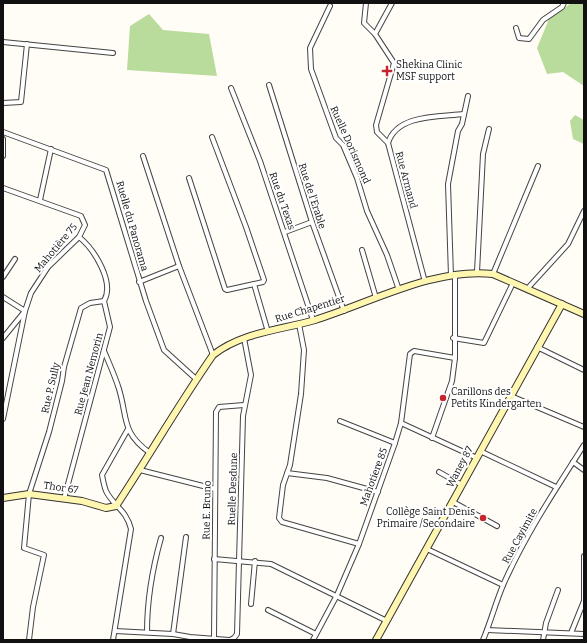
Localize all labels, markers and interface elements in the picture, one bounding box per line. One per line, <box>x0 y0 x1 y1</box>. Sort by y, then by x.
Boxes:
place label: Shekina Clinic MSF support <box>396 59 462 83</box>
marker: Shekina Clinic MSF support <box>381 65 393 77</box>
street label: Ruelle Dorismond <box>327 104 373 186</box>
street label: Rue Armand <box>393 150 419 210</box>
street label: Rue de l'Erable <box>296 162 328 230</box>
street label: Rue du Texas <box>267 171 298 232</box>
street label: Ruelle du Panorama <box>113 180 151 273</box>
street label: Mahotière 75 <box>32 221 80 275</box>
street label: Rue Chapentier <box>274 293 347 325</box>
street label: Rue Jean Nemorin <box>72 331 106 416</box>
street label: Rue P. Sully <box>39 361 63 415</box>
place label: Carillons des Petits Kindergarten <box>451 386 542 410</box>
marker: Carillons des Petits Kindergarten <box>438 393 448 403</box>
street label: Waney 87 <box>444 444 476 490</box>
street label: Mahotiere 85 <box>358 446 390 508</box>
street label: Ruelle Desdune <box>226 453 240 525</box>
street label: Thor 67 <box>43 480 79 496</box>
street label: Rue E. Bruno <box>200 480 214 540</box>
place label: Collège Saint Denis Primaire /Secondaire <box>377 506 475 530</box>
street label: Rue Cayimite <box>500 506 540 566</box>
marker: Collège Saint Denis Primaire /Secondaire <box>478 513 488 523</box>

